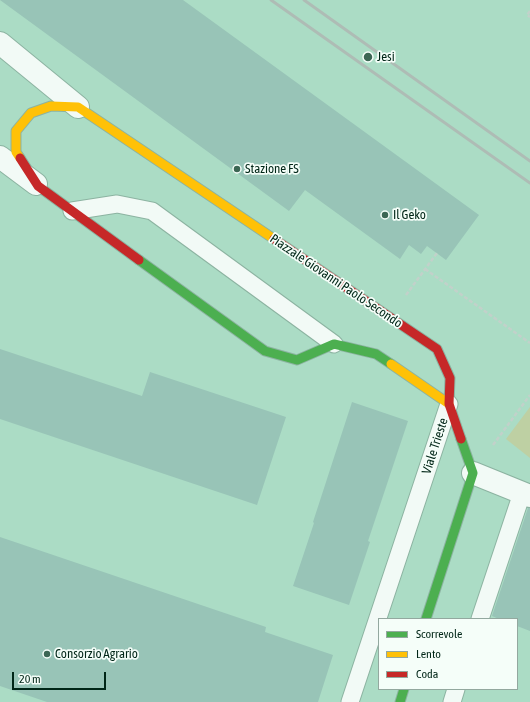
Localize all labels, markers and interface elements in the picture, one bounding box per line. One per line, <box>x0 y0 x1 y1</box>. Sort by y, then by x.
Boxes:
place label: Jesi <box>377 49 395 65</box>
marker: Jesi <box>362 51 374 63</box>
place label: Stazione FS <box>245 161 299 177</box>
marker: Stazione FS <box>232 164 242 174</box>
place label: Il Geko <box>393 207 426 223</box>
marker: Il Geko <box>380 210 390 220</box>
street label: Piazzale Giovanni Paolo Secondo <box>267 231 405 331</box>
street label: Viale Trieste <box>419 416 451 476</box>
legend <box>378 618 518 690</box>
text: Scorrevole <box>416 627 463 641</box>
place label: Consorzio Agrario <box>55 646 138 662</box>
text: Lento <box>416 647 441 661</box>
marker: Consorzio Agrario <box>42 649 52 659</box>
scale bar <box>14 664 108 690</box>
text: Coda <box>416 667 438 681</box>
text: 20 m <box>19 672 41 686</box>

